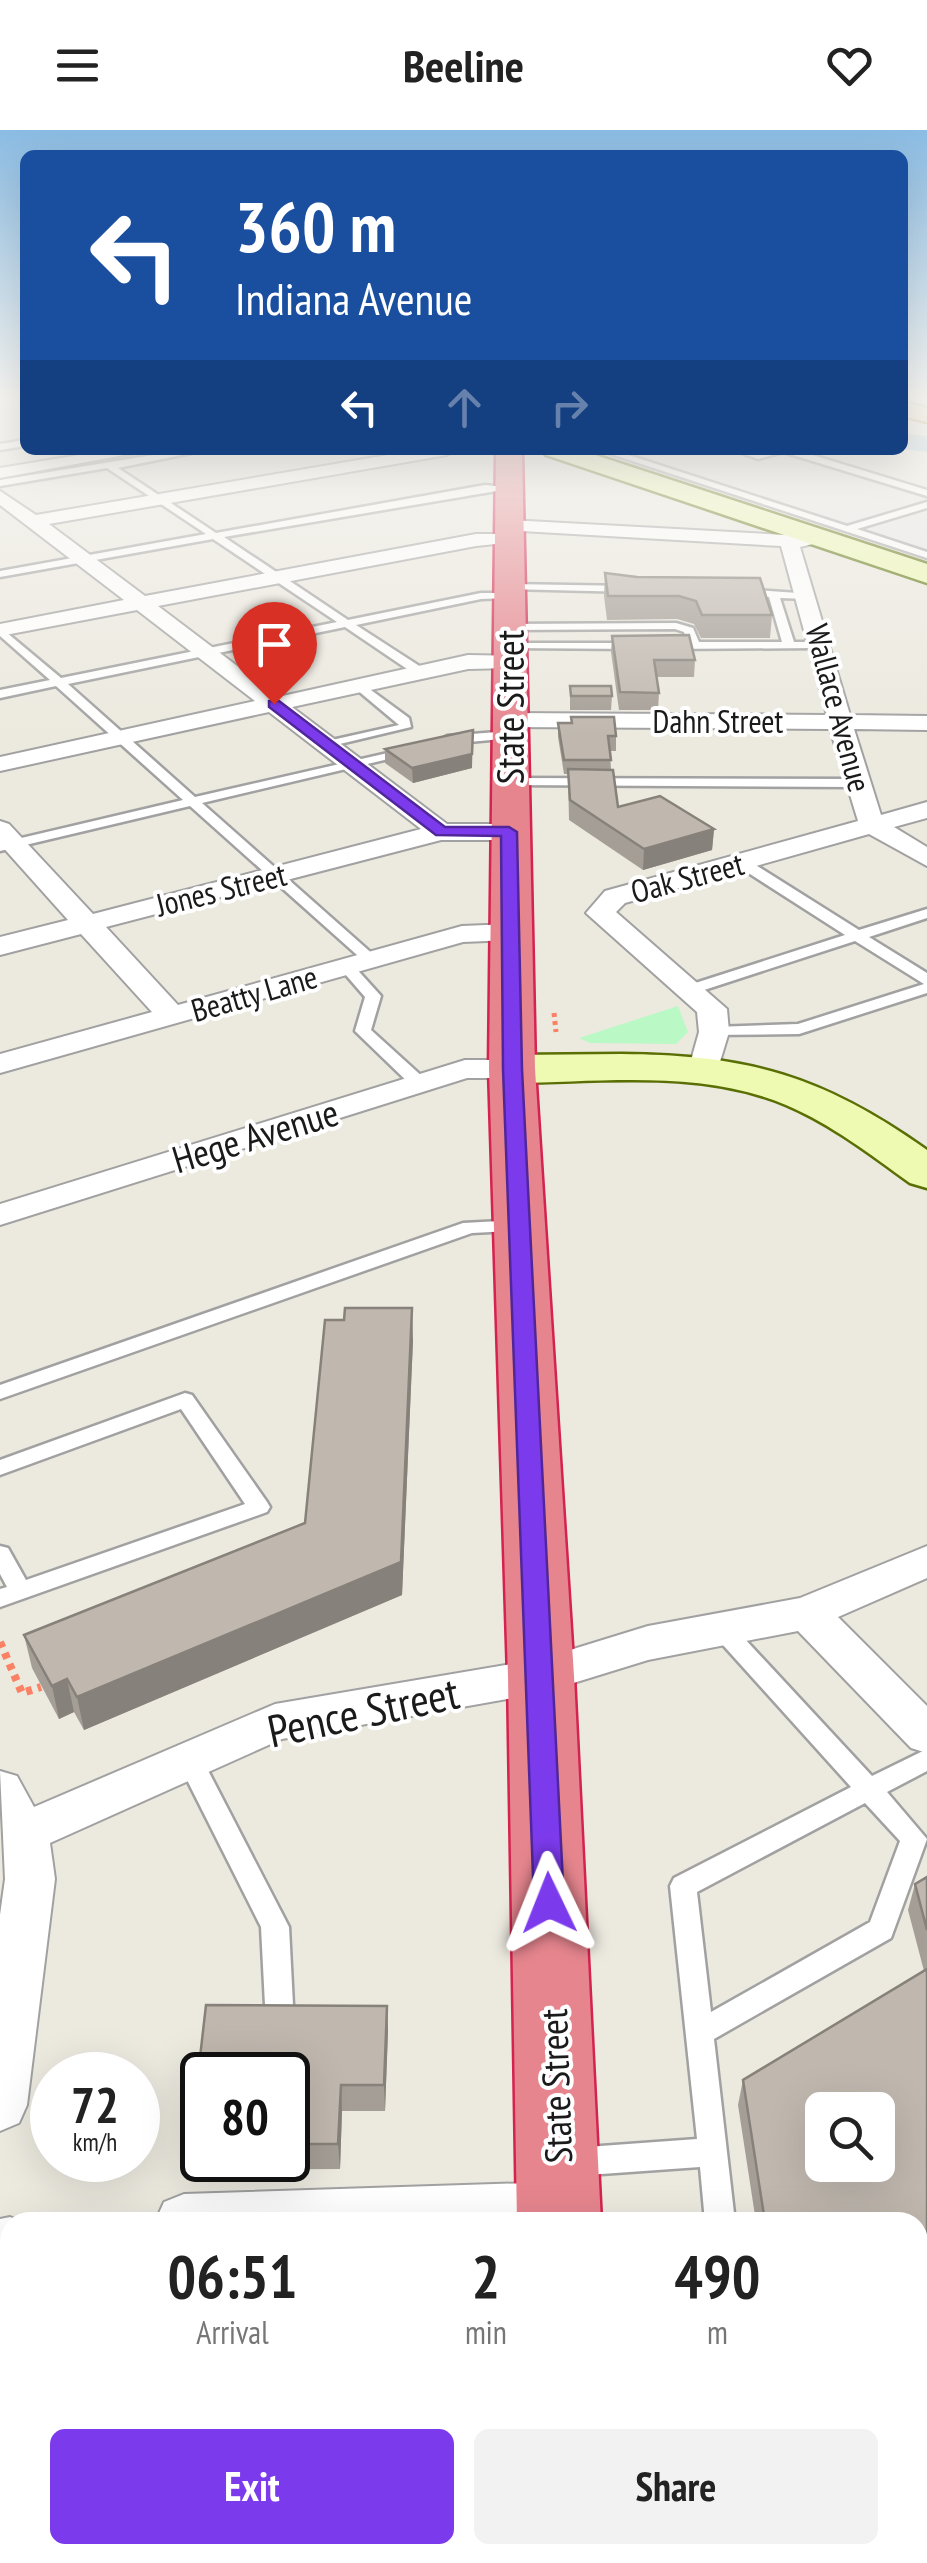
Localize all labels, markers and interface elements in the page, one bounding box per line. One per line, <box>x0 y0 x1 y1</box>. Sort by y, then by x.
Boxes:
text: Beeline <box>403 36 524 94</box>
icon: menu <box>50 38 105 93</box>
icon: heart <box>822 38 877 93</box>
text: 360 m <box>235 181 396 271</box>
icon: left <box>70 190 200 320</box>
text: Indiana Avenue <box>235 269 472 327</box>
icon: left <box>332 380 387 435</box>
icon: ahead <box>437 380 492 435</box>
icon: right <box>542 380 597 435</box>
pin <box>232 602 317 705</box>
icon: arrive <box>247 617 302 672</box>
street label: Wallace Avenue <box>796 620 882 796</box>
street label: State Street <box>485 629 534 784</box>
street label: Dahn Street <box>653 700 784 742</box>
street label: Oak Street <box>626 842 748 912</box>
street label: Jones Street <box>151 853 291 926</box>
street label: Beatty Lane <box>186 955 322 1031</box>
street label: Hege Avenue <box>166 1087 344 1183</box>
street label: Pence Street <box>262 1662 464 1760</box>
position arrow <box>497 1851 601 1955</box>
street label: State Street <box>528 2007 582 2164</box>
speed limit sign: 80 <box>180 2052 310 2182</box>
text: 72 <box>71 2072 119 2137</box>
map controls <box>805 2092 895 2182</box>
button: search <box>805 2092 895 2182</box>
text: km/h <box>73 2126 117 2158</box>
text: 06:51 <box>168 2237 297 2315</box>
text: 2 <box>472 2237 500 2315</box>
text: 490 <box>674 2237 760 2315</box>
text: Arrival <box>196 2311 269 2353</box>
text: min <box>465 2311 507 2353</box>
text: m <box>707 2311 728 2353</box>
button: Exit <box>50 2429 454 2544</box>
button: Share <box>474 2429 878 2544</box>

